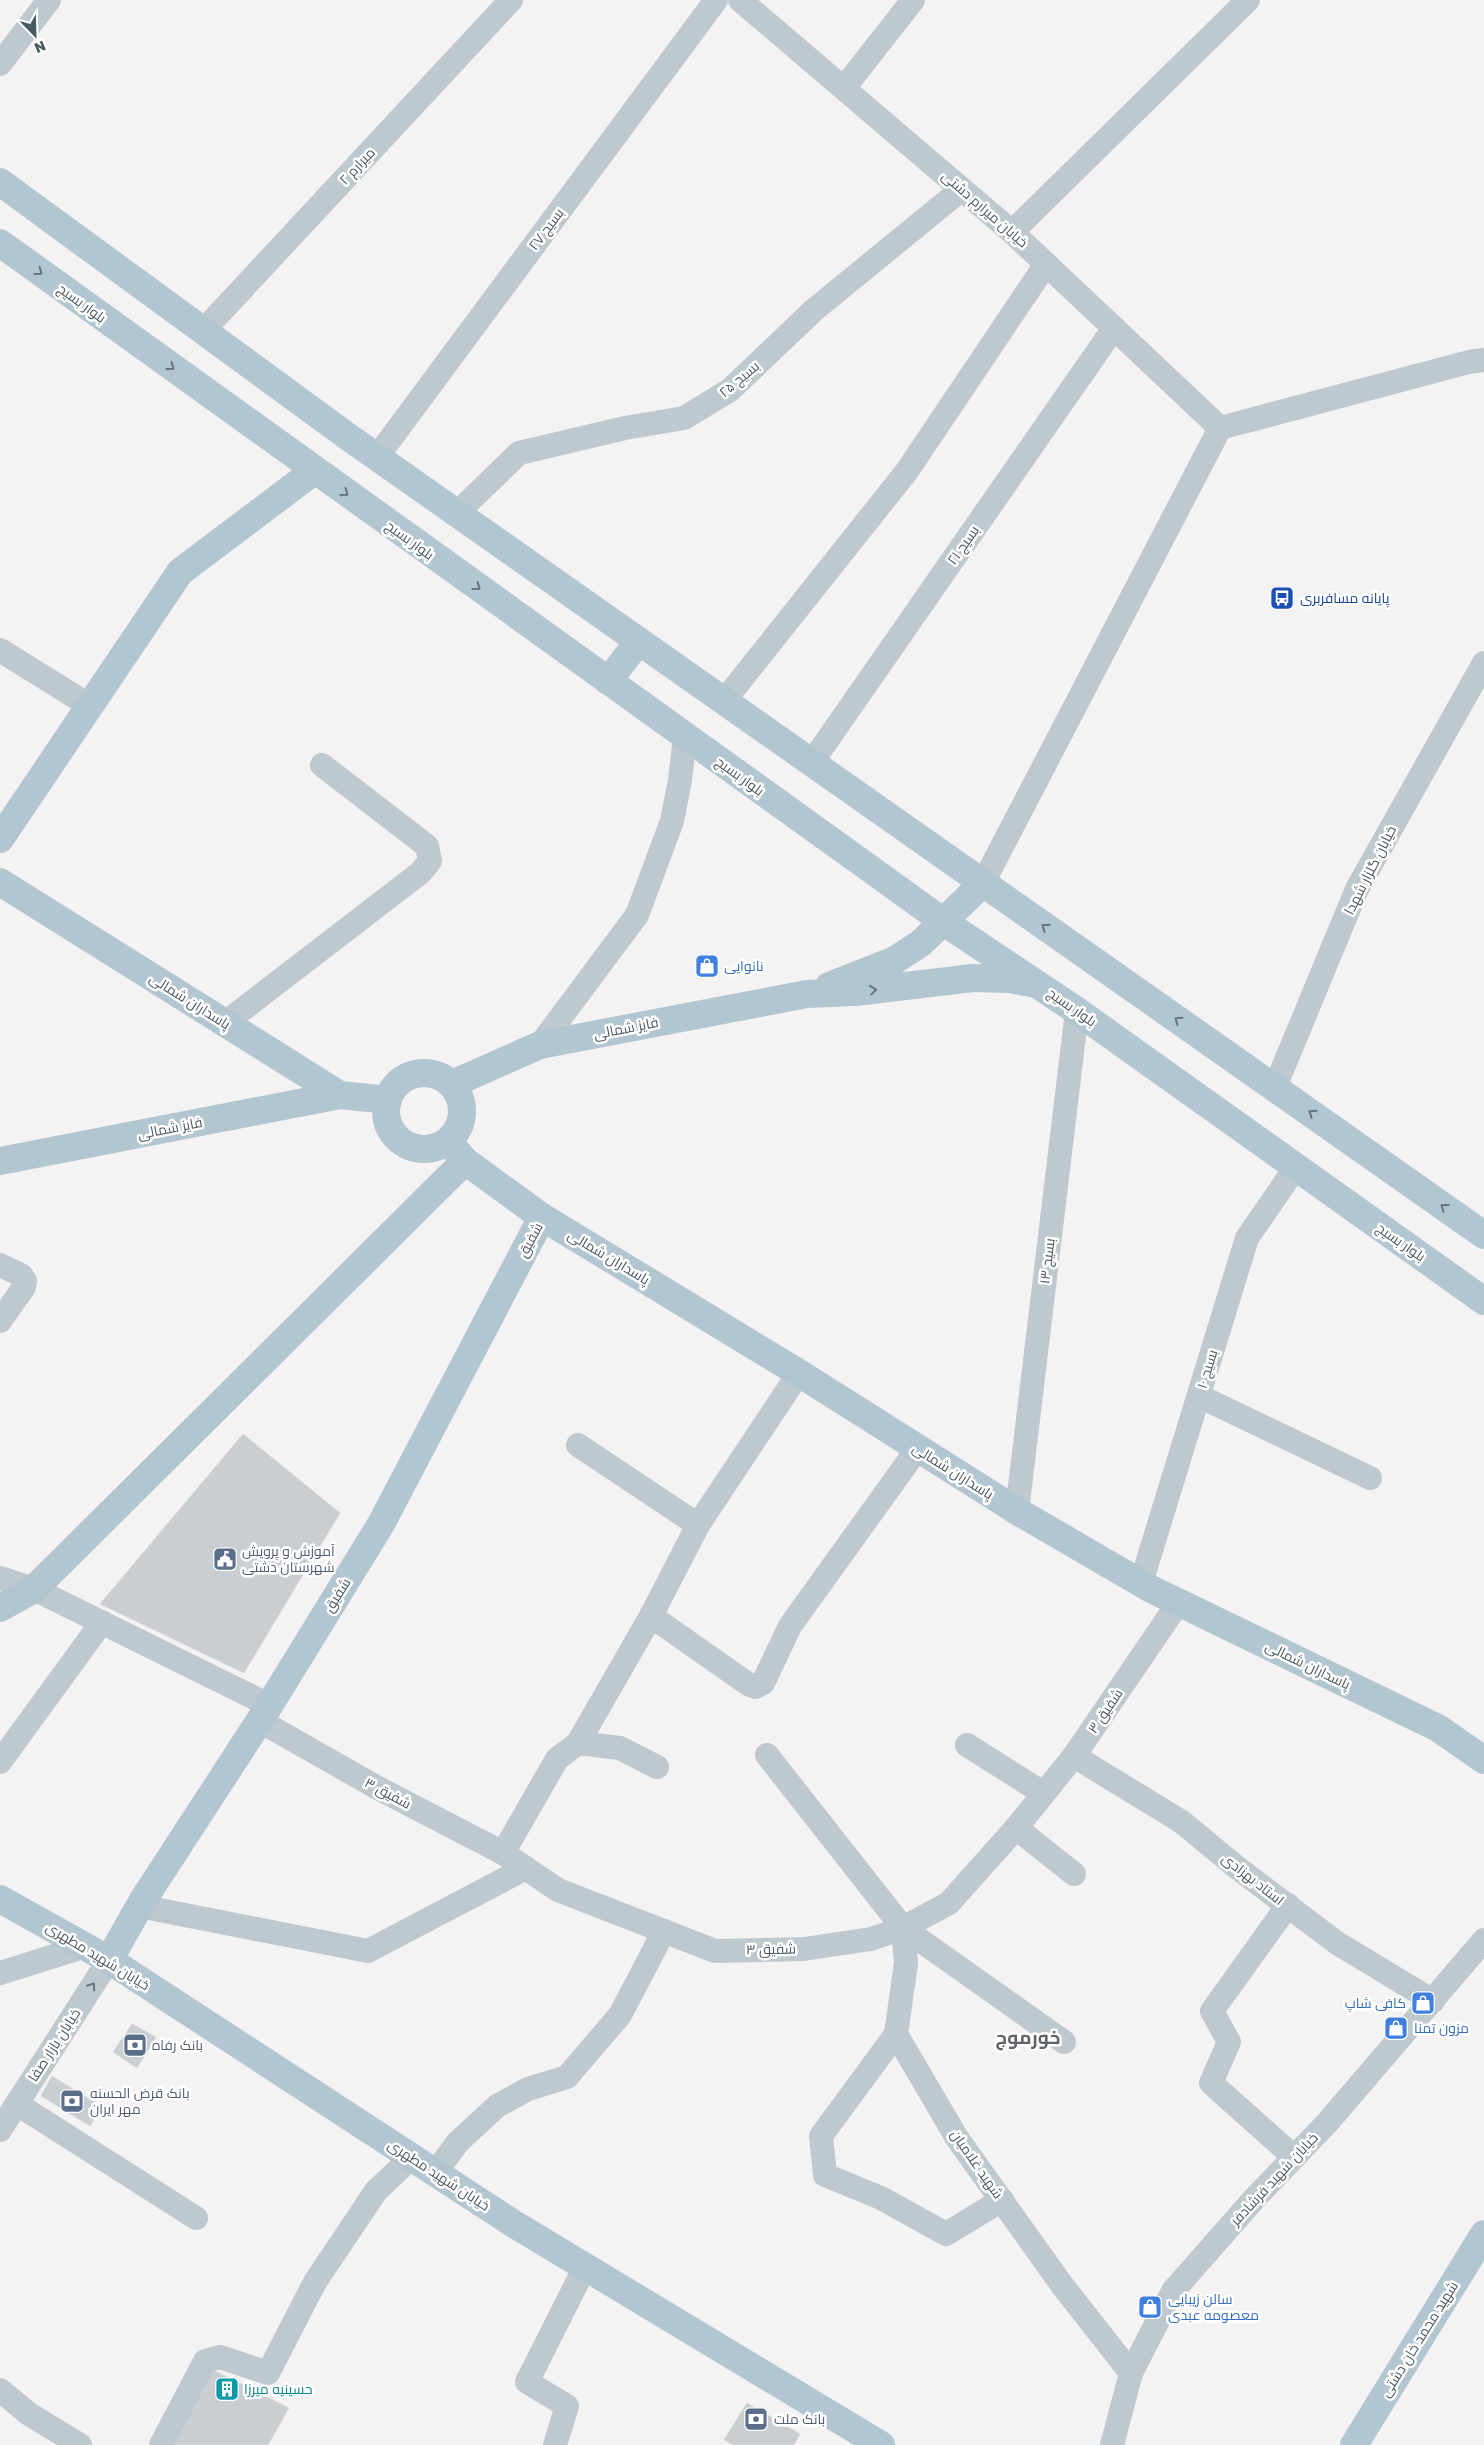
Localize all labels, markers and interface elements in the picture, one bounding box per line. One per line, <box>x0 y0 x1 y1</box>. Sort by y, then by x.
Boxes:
north arrow <box>10 10 60 60</box>
text: N <box>32 38 48 57</box>
street label: میرارم ۲ <box>335 144 379 189</box>
street label: خیابان میرارم دشتی <box>937 167 1032 252</box>
street label: بسیج ۲۷ <box>524 204 568 254</box>
one-way arrow <box>33 266 42 274</box>
street label: بلوار بسیج <box>54 279 110 327</box>
street label: بسیج ۲۵ <box>715 357 763 401</box>
one-way arrow <box>165 361 174 370</box>
one-way arrow <box>339 487 349 496</box>
street label: بلوار بسیج <box>382 516 438 564</box>
street label: بسیج ۲۱ <box>943 522 983 568</box>
one-way arrow <box>471 582 480 590</box>
bus stop icon: پایانه مسافربری <box>1269 585 1295 611</box>
place label: پایانه مسافربری <box>1300 589 1390 608</box>
street label: بلوار بسیج <box>712 752 768 800</box>
street label: خیابان گلزار شهدا <box>1340 822 1399 917</box>
one-way arrow <box>1041 924 1051 933</box>
shop icon: نانوایی <box>694 953 720 979</box>
place label: نانوایی <box>724 957 764 974</box>
street label: پاسداران شمالی <box>146 969 234 1034</box>
street label: بلوار بسیج <box>1044 984 1100 1030</box>
one-way arrow <box>869 985 877 996</box>
street label: فایز شمالی <box>592 1013 660 1042</box>
one-way arrow <box>1175 1017 1184 1026</box>
one-way arrow <box>1308 1110 1317 1119</box>
street label: فایز شمالی <box>136 1113 204 1142</box>
one-way arrow <box>1441 1204 1450 1212</box>
street label: شفیق <box>513 1219 547 1261</box>
street label: بلوار بسیج <box>1373 1219 1429 1265</box>
street label: پاسداران شمالی <box>564 1226 653 1289</box>
street label: بسیج ۱۳ <box>1035 1237 1059 1285</box>
street label: بسیج ۱۰ <box>1193 1347 1221 1391</box>
street label: پاسداران شمالی <box>909 1439 997 1504</box>
place label: آموزش و پرویش شهرستان دشتی <box>242 1542 335 1575</box>
public building icon: آموزش و پرویش شهرستان دشتی <box>212 1546 238 1572</box>
street label: شفیق <box>320 1574 354 1616</box>
street label: پاسداران شمالی <box>1262 1637 1354 1694</box>
street label: شفیق ۳ <box>1084 1685 1126 1737</box>
street label: شفیق ۳ <box>362 1773 414 1813</box>
street label: استاد بهزادی <box>1219 1849 1288 1908</box>
street label: خیابان شهید مطهری <box>43 1918 153 1993</box>
street label: شفیق ۳ <box>746 1940 796 1958</box>
one-way arrow <box>86 1982 95 1992</box>
shop icon: کافی شاپ <box>1410 1990 1436 2016</box>
place label: کافی شاپ <box>1345 1994 1406 2013</box>
street label: خیابان بازار صفا <box>24 2005 84 2084</box>
shop icon: مزون تمنا <box>1383 2015 1409 2041</box>
place label: مزون تمنا <box>1414 2019 1469 2036</box>
district label: خورموج <box>996 2025 1060 2051</box>
bank icon: بانک رفاه <box>122 2032 148 2058</box>
place label: بانک رفاه <box>152 2036 203 2053</box>
place label: بانک قرض الحسنه مهر ایران <box>90 2084 190 2117</box>
bank icon: بانک قرض الحسنه مهر ایران <box>59 2088 85 2114</box>
street label: شهید غلامیان <box>947 2126 1007 2201</box>
street label: خیابان شهید فرشادفر <box>1226 2129 1321 2229</box>
street label: خیابان شهید مطهری <box>385 2135 493 2214</box>
street label: شهید محمد خان دشتی <box>1376 2278 1461 2400</box>
place label: سالن زیبایی معصومه عبدی <box>1168 2290 1259 2323</box>
shop icon: سالن زیبایی معصومه عبدی <box>1137 2294 1163 2320</box>
building icon: حسینیه میرزا <box>214 2376 240 2402</box>
place label: حسینیه میرزا <box>244 2380 313 2397</box>
bank icon: بانک ملت <box>743 2406 769 2432</box>
place label: بانک ملت <box>774 2410 825 2427</box>

